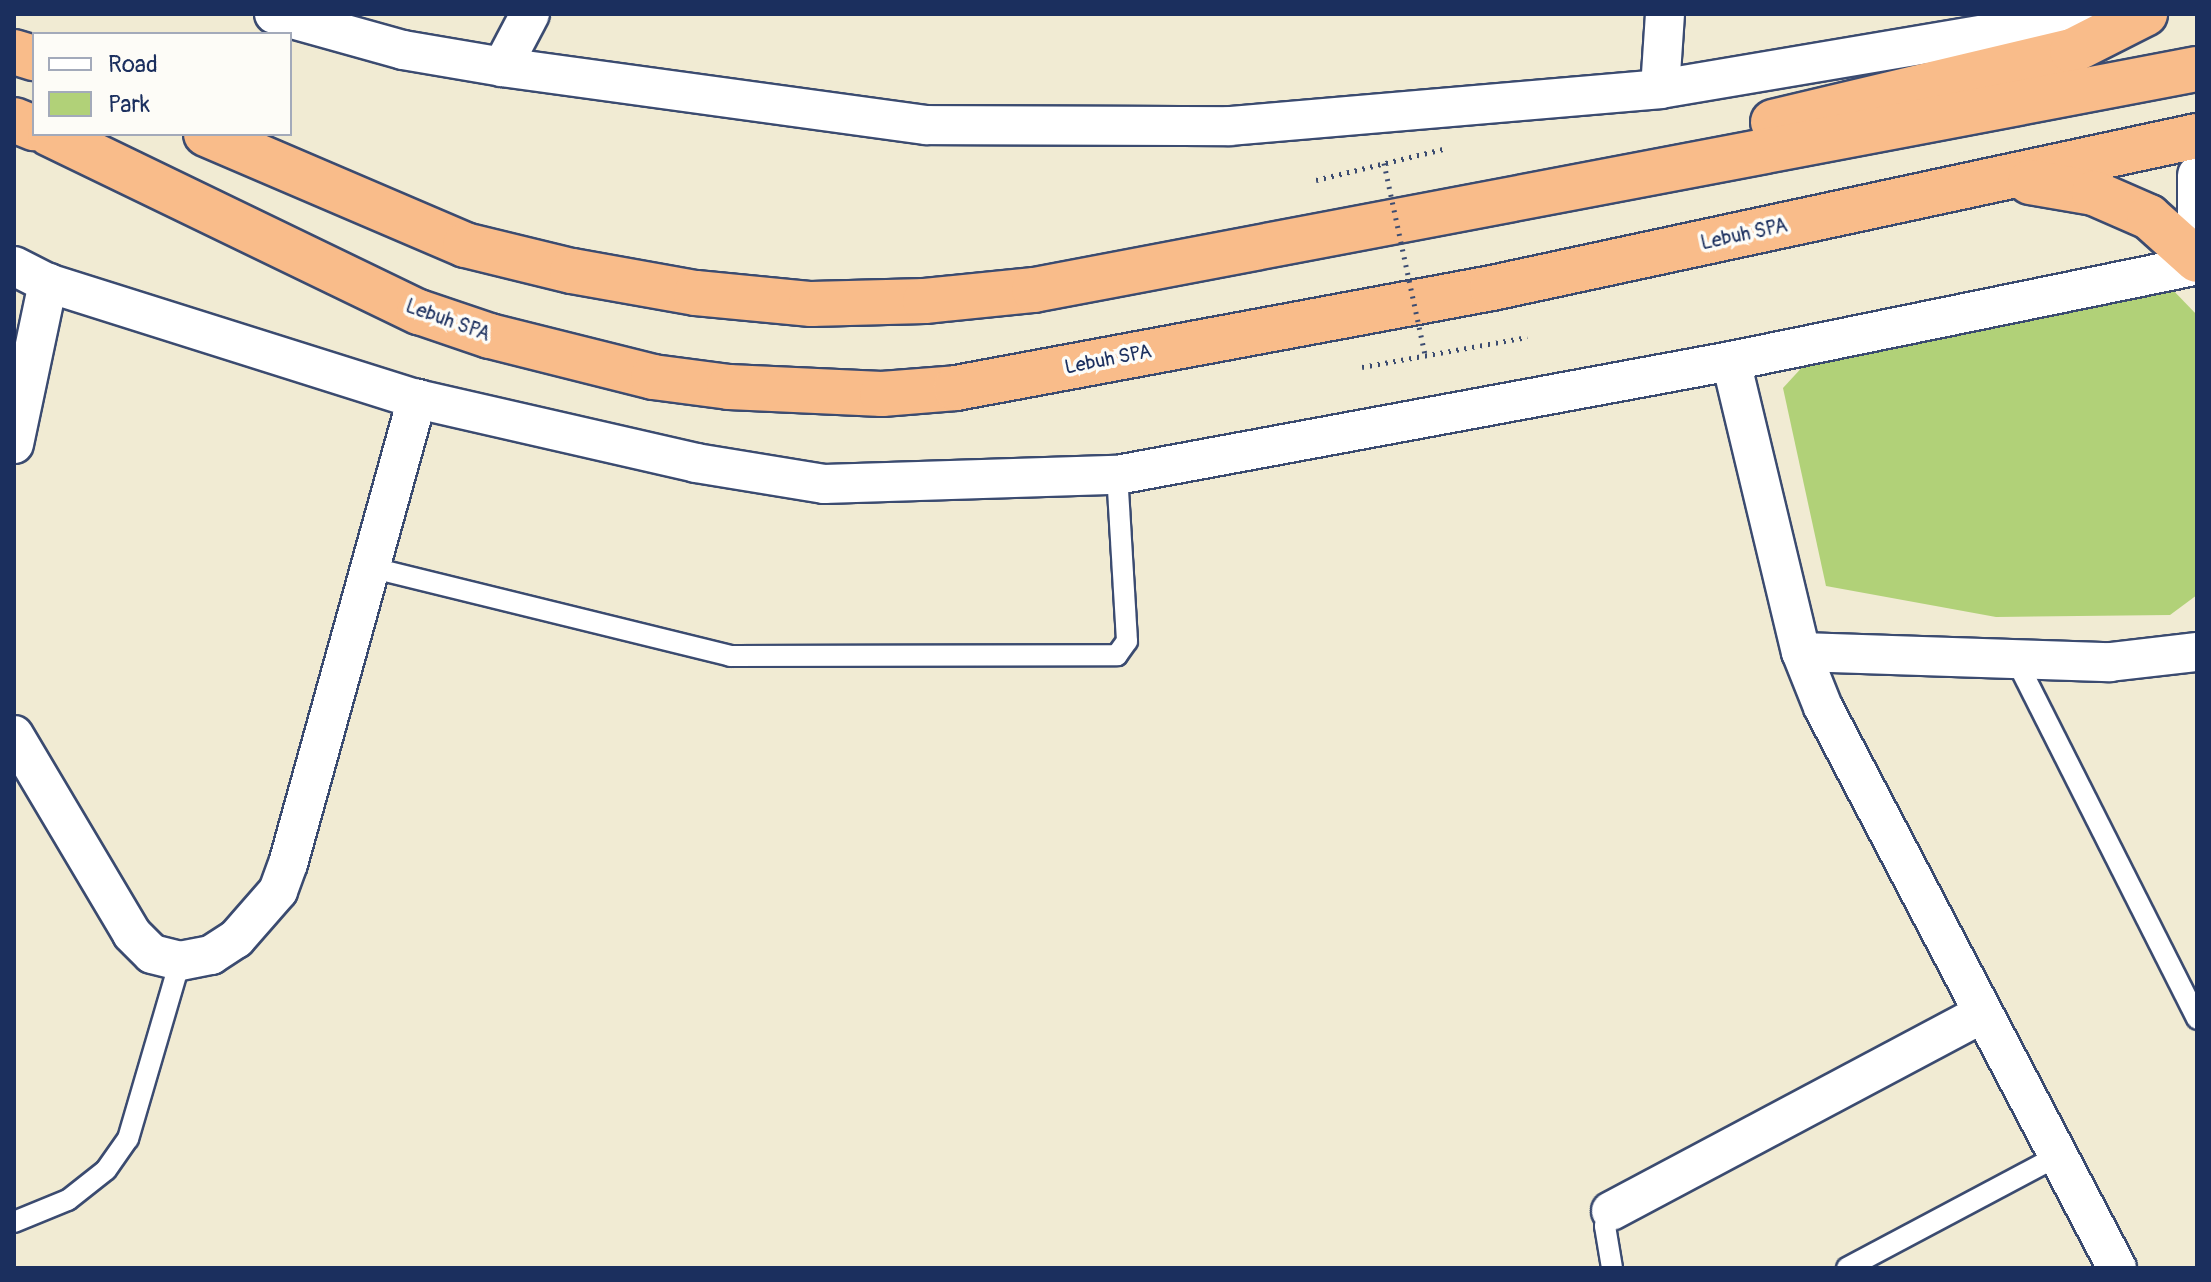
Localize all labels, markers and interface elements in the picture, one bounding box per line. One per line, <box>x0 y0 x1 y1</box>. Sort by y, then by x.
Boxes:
legend <box>32 32 292 136</box>
text: Road <box>108 50 158 79</box>
text: Park <box>108 90 150 119</box>
street label: Lebuh SPA <box>1698 213 1790 255</box>
street label: Lebuh SPA <box>402 294 494 346</box>
street label: Lebuh SPA <box>1062 339 1154 379</box>

